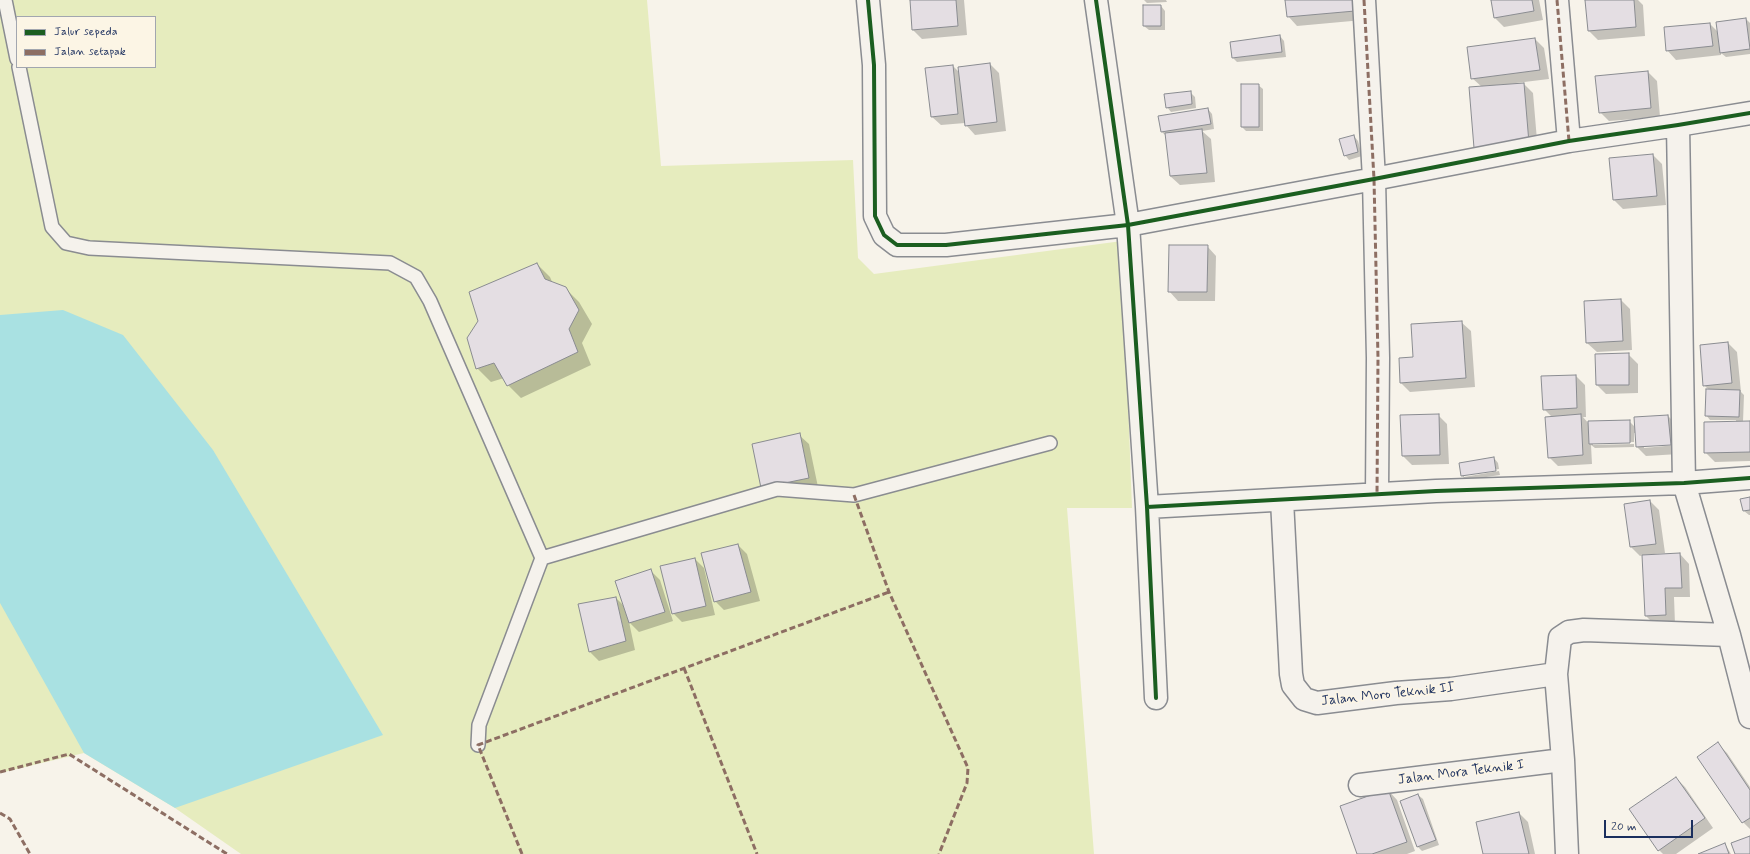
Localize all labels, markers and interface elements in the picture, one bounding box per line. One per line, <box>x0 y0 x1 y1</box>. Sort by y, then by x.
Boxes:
legend <box>16 16 156 68</box>
text: Jalur sepeda <box>54 24 118 40</box>
text: Jalan setapak <box>54 44 126 60</box>
street label: Jalan Moro Teknik II <box>1320 680 1456 710</box>
street label: Jalan Mora Teknik I <box>1397 757 1525 789</box>
scale bar <box>1606 812 1695 838</box>
text: 20 m <box>1611 819 1637 835</box>

